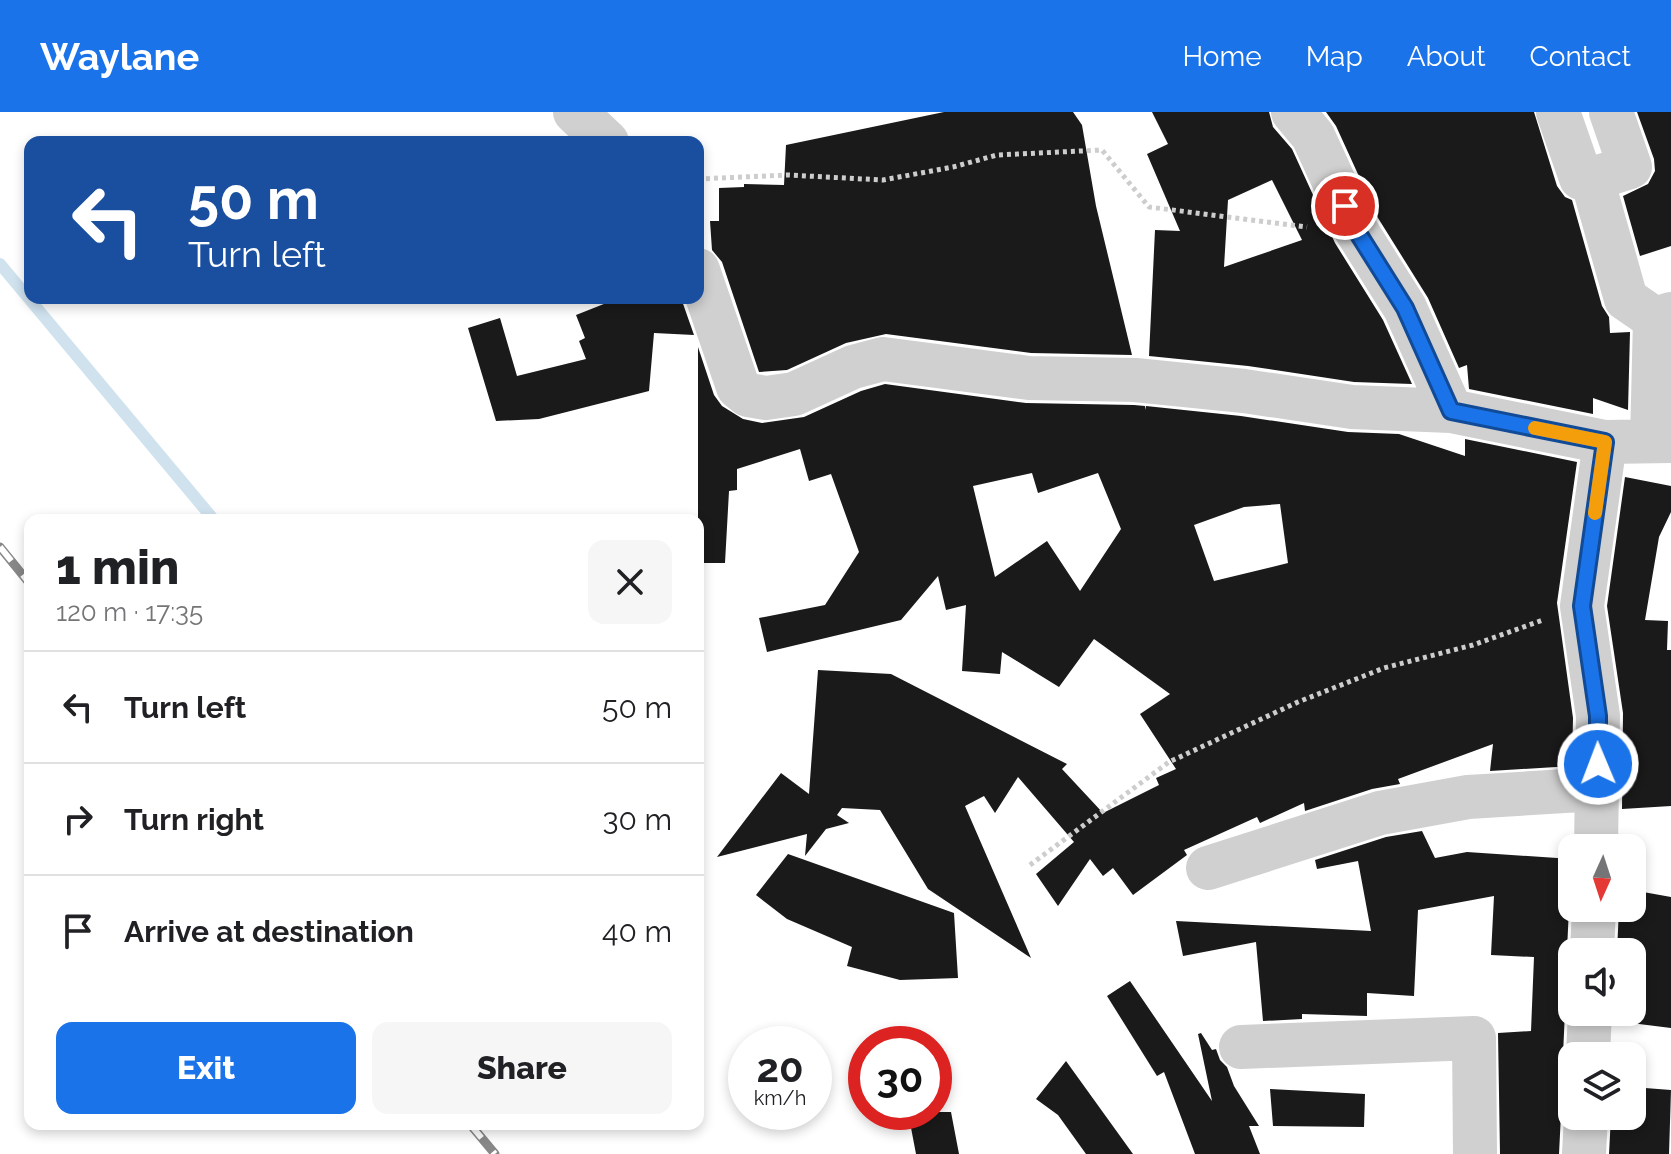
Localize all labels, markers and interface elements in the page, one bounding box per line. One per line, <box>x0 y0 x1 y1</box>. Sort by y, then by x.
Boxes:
text: Waylane <box>40 34 199 79</box>
text: Home <box>1182 40 1262 73</box>
text: Map <box>1306 40 1363 73</box>
text: About <box>1407 40 1486 73</box>
text: Contact <box>1530 40 1631 73</box>
text: 50 m <box>188 166 319 232</box>
icon: left <box>56 168 160 272</box>
pin <box>1311 172 1379 240</box>
icon: arrive <box>1323 184 1367 228</box>
text: Turn left <box>188 233 326 275</box>
text: 1 min <box>56 539 179 595</box>
button: close <box>588 540 672 624</box>
text: 120 m · 17:35 <box>56 597 203 627</box>
icon: left <box>56 685 100 729</box>
text: Turn left <box>124 690 246 725</box>
text: 50 m <box>602 690 672 725</box>
position arrow <box>1556 722 1640 806</box>
icon: right <box>56 797 100 841</box>
text: Turn right <box>124 802 264 837</box>
text: 30 m <box>602 802 672 837</box>
north arrow <box>1558 834 1646 922</box>
map controls <box>1558 834 1646 1130</box>
icon: arrive <box>56 909 100 953</box>
text: Arrive at destination <box>124 914 414 949</box>
text: 40 m <box>602 914 672 949</box>
button: sound <box>1558 938 1646 1026</box>
button: Exit <box>56 1022 356 1114</box>
button: Share <box>372 1022 672 1114</box>
speed limit sign: 30 <box>848 1026 952 1130</box>
button: layers <box>1558 1042 1646 1130</box>
text: 20 <box>756 1044 804 1091</box>
text: km/h <box>754 1086 806 1110</box>

